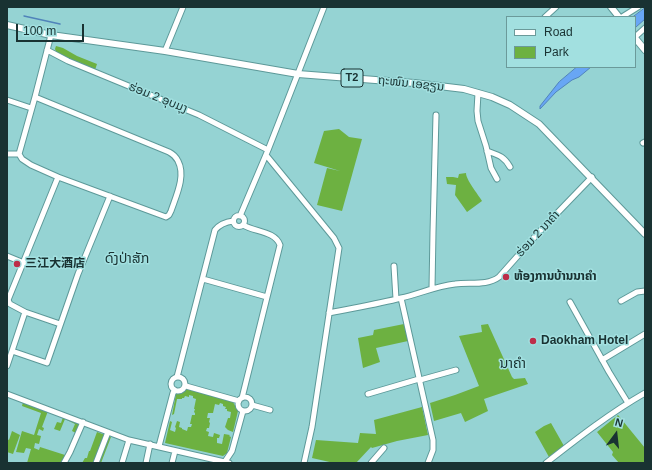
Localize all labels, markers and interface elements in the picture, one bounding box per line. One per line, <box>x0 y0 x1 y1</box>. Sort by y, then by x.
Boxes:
scale bar <box>18 16 86 42</box>
legend <box>506 16 636 68</box>
text: 100 m <box>23 24 56 38</box>
text: Road <box>544 25 573 39</box>
text: Park <box>544 45 569 59</box>
road number: T2 <box>341 69 363 87</box>
street label: ຖະໜົນ ເອຊຽນ <box>377 73 445 95</box>
street label: ຮ່ອມ 2 ອຸບມຸງ <box>126 80 190 116</box>
street label: ຮ່ອມ 2 ນາຄຳ <box>513 208 563 260</box>
district label: ດົງປ່າສັກ <box>105 251 149 267</box>
place label: 三江大酒店 <box>25 257 85 271</box>
marker: 三江大酒店 <box>12 259 22 269</box>
place label: ຫ້ອງການບ້ານນາຄໍາ <box>514 270 597 284</box>
marker: ຫ້ອງການບ້ານນາຄໍາ <box>501 272 511 282</box>
place label: Daokham Hotel <box>541 334 628 348</box>
marker: Daokham Hotel <box>528 336 538 346</box>
district label: ນາຄຳ <box>500 356 526 372</box>
north arrow <box>596 414 636 454</box>
text: N <box>614 416 624 429</box>

